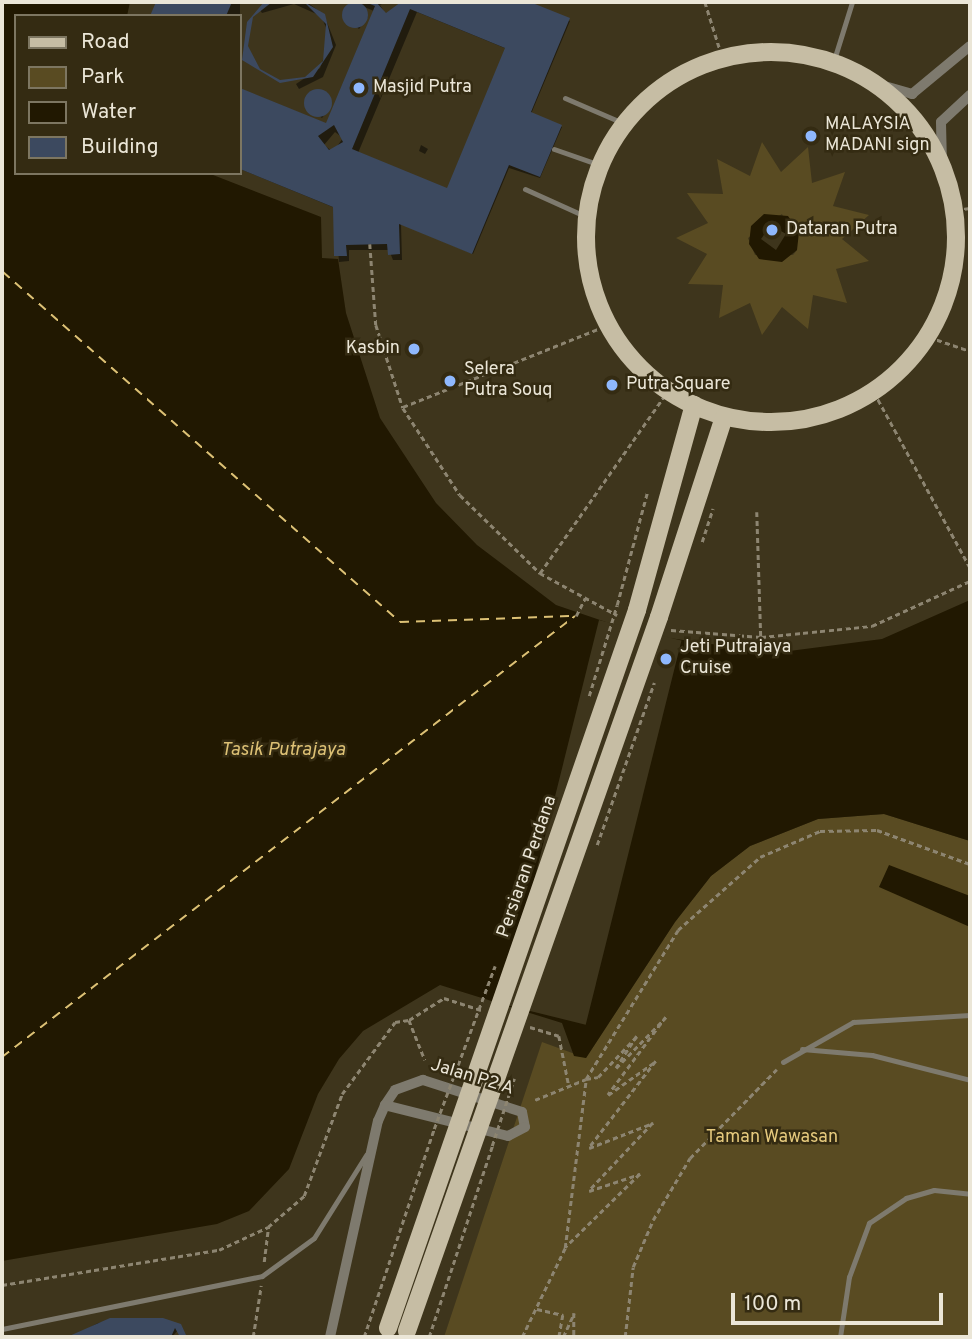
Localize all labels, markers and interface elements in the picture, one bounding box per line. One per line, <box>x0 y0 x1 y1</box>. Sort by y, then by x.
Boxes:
legend <box>14 14 242 175</box>
text: Road <box>81 29 130 56</box>
text: Park <box>81 64 124 91</box>
place label: Masjid Putra <box>373 77 472 99</box>
marker: Masjid Putra <box>351 80 367 96</box>
text: Water <box>81 99 136 126</box>
place label: MALAYSIA MADANI sign <box>825 115 930 158</box>
marker: MALAYSIA MADANI sign <box>803 128 819 144</box>
text: Building <box>81 134 159 161</box>
place label: Dataran Putra <box>786 219 898 241</box>
marker: Dataran Putra <box>764 222 780 238</box>
place label: Kasbin <box>346 338 400 360</box>
marker: Kasbin <box>406 341 422 357</box>
place label: Selera Putra Souq <box>464 360 552 402</box>
marker: Selera Putra Souq <box>442 373 458 389</box>
place label: Putra Square <box>626 374 730 396</box>
marker: Putra Square <box>604 377 620 393</box>
place label: Jeti Putrajaya Cruise <box>680 638 791 680</box>
marker: Jeti Putrajaya Cruise <box>658 651 674 667</box>
water label: Tasik Putrajaya <box>221 740 345 762</box>
street label: Persiaran Perdana <box>494 793 562 941</box>
street label: Jalan P2 A <box>427 1055 517 1101</box>
park label: Taman Wawasan <box>706 1127 838 1149</box>
scale bar <box>734 1280 946 1324</box>
text: 100 m <box>744 1291 801 1318</box>

